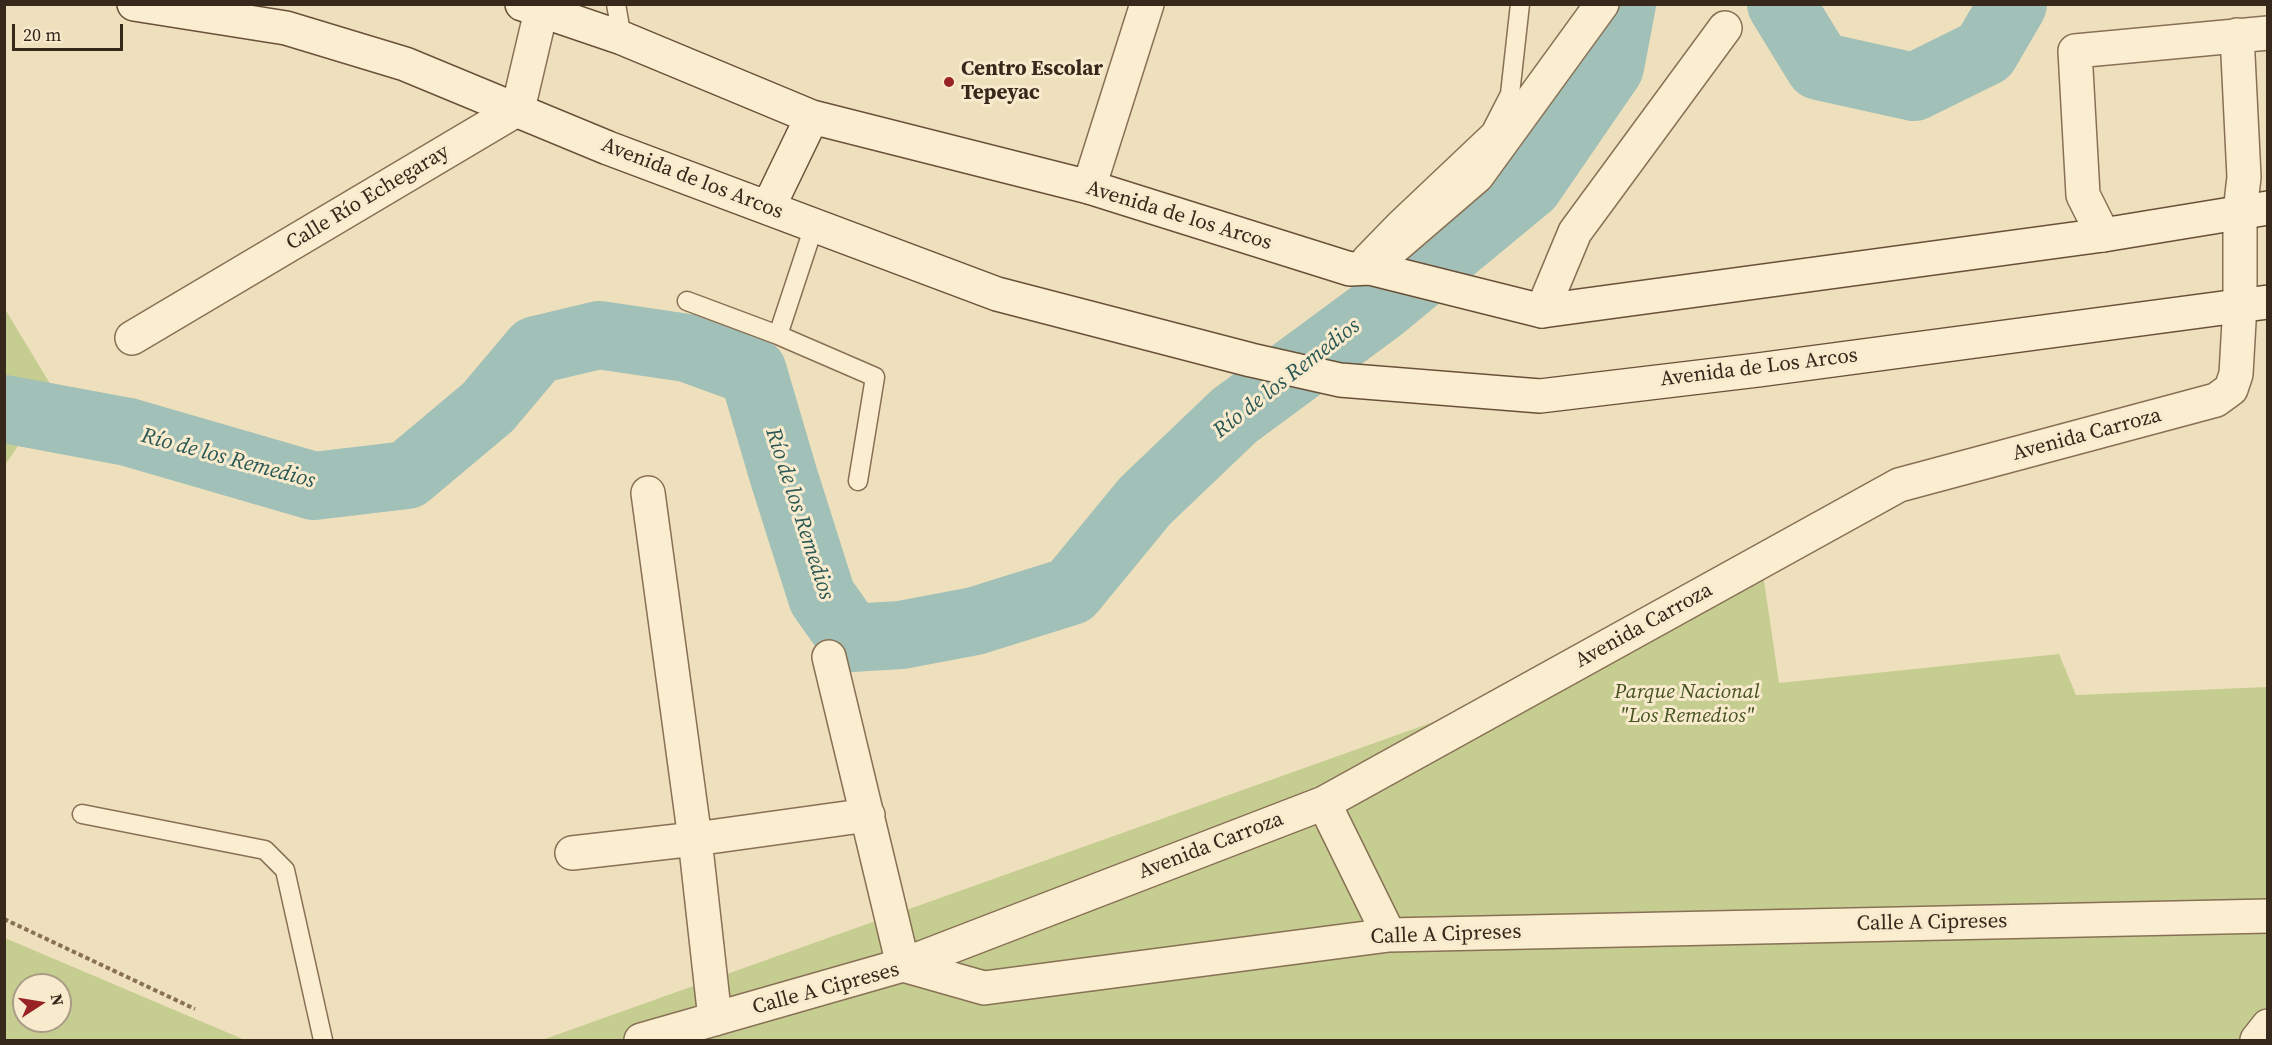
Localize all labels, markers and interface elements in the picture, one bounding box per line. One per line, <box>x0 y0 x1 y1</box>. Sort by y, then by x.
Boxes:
scale bar <box>15 12 126 50</box>
text: 20 m <box>23 22 61 47</box>
place label: Centro Escolar Tepeyac <box>961 57 1103 107</box>
marker: Centro Escolar Tepeyac <box>942 75 956 89</box>
street label: Avenida de los Arcos <box>598 133 786 225</box>
street label: Calle Río Echegaray <box>282 139 454 257</box>
street label: Avenida de los Arcos <box>1083 176 1275 256</box>
water label: Río de los Remedios <box>1208 314 1366 444</box>
street label: Avenida de Los Arcos <box>1659 343 1859 393</box>
street label: Avenida Carroza <box>2010 403 2164 467</box>
water label: Río de los Remedios <box>138 423 318 495</box>
water label: Río de los Remedios <box>759 425 839 603</box>
street label: Avenida Carroza <box>1571 578 1717 674</box>
park label: Parque Nacional "Los Remedios" <box>1614 680 1760 730</box>
street label: Avenida Carroza <box>1135 807 1287 885</box>
street label: Calle A Cipreses <box>1856 909 2008 937</box>
street label: Calle A Cipreses <box>1370 920 1522 950</box>
street label: Calle A Cipreses <box>750 957 902 1021</box>
north arrow <box>12 973 72 1033</box>
text: N <box>46 992 70 1008</box>

